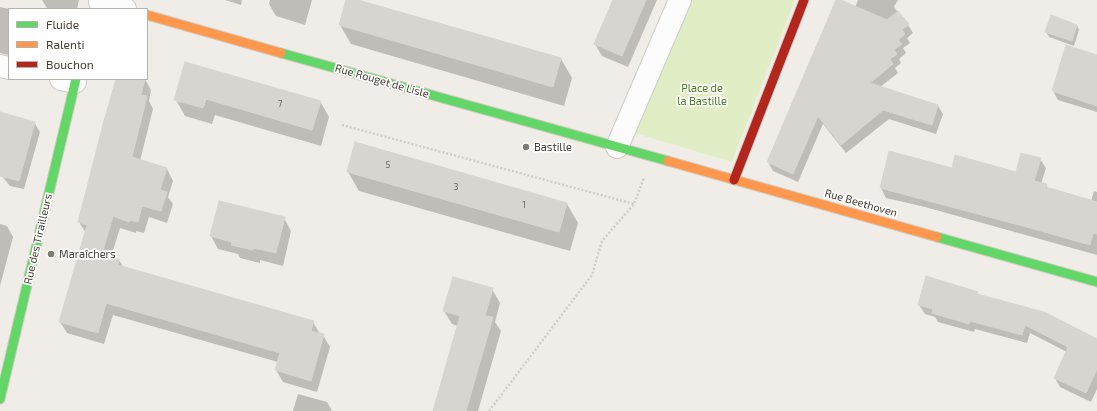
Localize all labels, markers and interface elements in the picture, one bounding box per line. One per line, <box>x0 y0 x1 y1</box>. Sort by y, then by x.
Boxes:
legend <box>8 8 148 80</box>
text: Fluide <box>46 17 79 31</box>
text: Ralenti <box>46 37 85 51</box>
text: Bouchon <box>46 57 94 71</box>
street label: Rue Rouget de Lisle <box>333 61 431 101</box>
park label: Place de la Bastille <box>677 81 727 107</box>
house number: 7 <box>278 99 282 109</box>
place label: Bastille <box>534 140 572 154</box>
marker: Bastille <box>521 142 531 152</box>
house number: 5 <box>386 160 390 170</box>
house number: 3 <box>453 182 459 192</box>
street label: Rue Beethoven <box>823 186 899 220</box>
street label: Rue des Tirailleurs <box>21 192 55 286</box>
house number: 1 <box>522 200 526 210</box>
place label: Maraîchers <box>59 247 116 261</box>
marker: Maraîchers <box>46 249 56 259</box>

